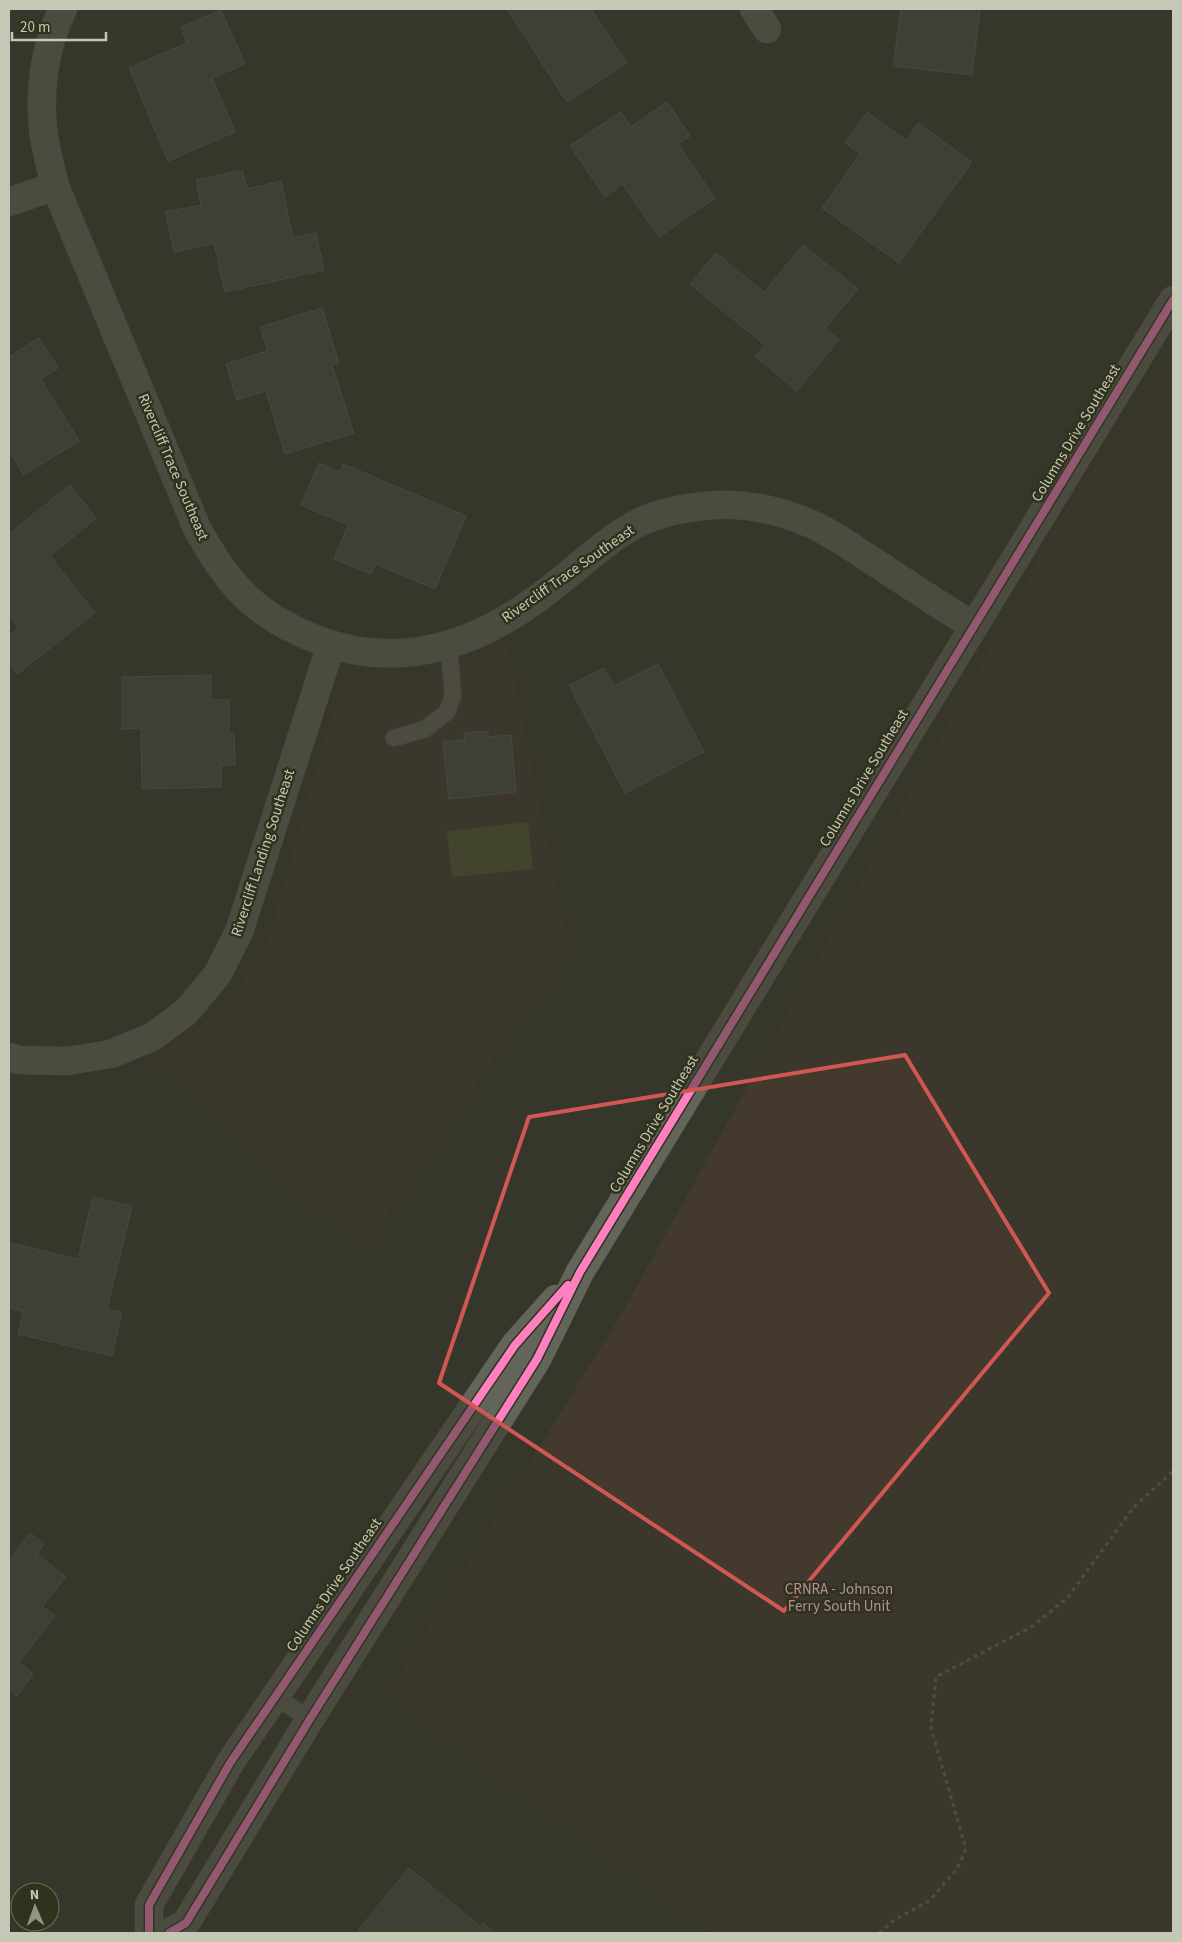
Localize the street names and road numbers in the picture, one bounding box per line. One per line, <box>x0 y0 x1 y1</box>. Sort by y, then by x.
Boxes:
street label: Columns Drive Southeast <box>1026 360 1126 506</box>
street label: Rivercliff Trace Southeast <box>133 390 213 544</box>
street label: Rivercliff Trace Southeast <box>497 520 639 628</box>
street label: Columns Drive Southeast <box>814 705 914 851</box>
street label: Rivercliff Landing Southeast <box>226 767 300 939</box>
street label: Columns Drive Southeast <box>604 1051 704 1197</box>
street label: Columns Drive Southeast <box>281 1514 387 1656</box>

